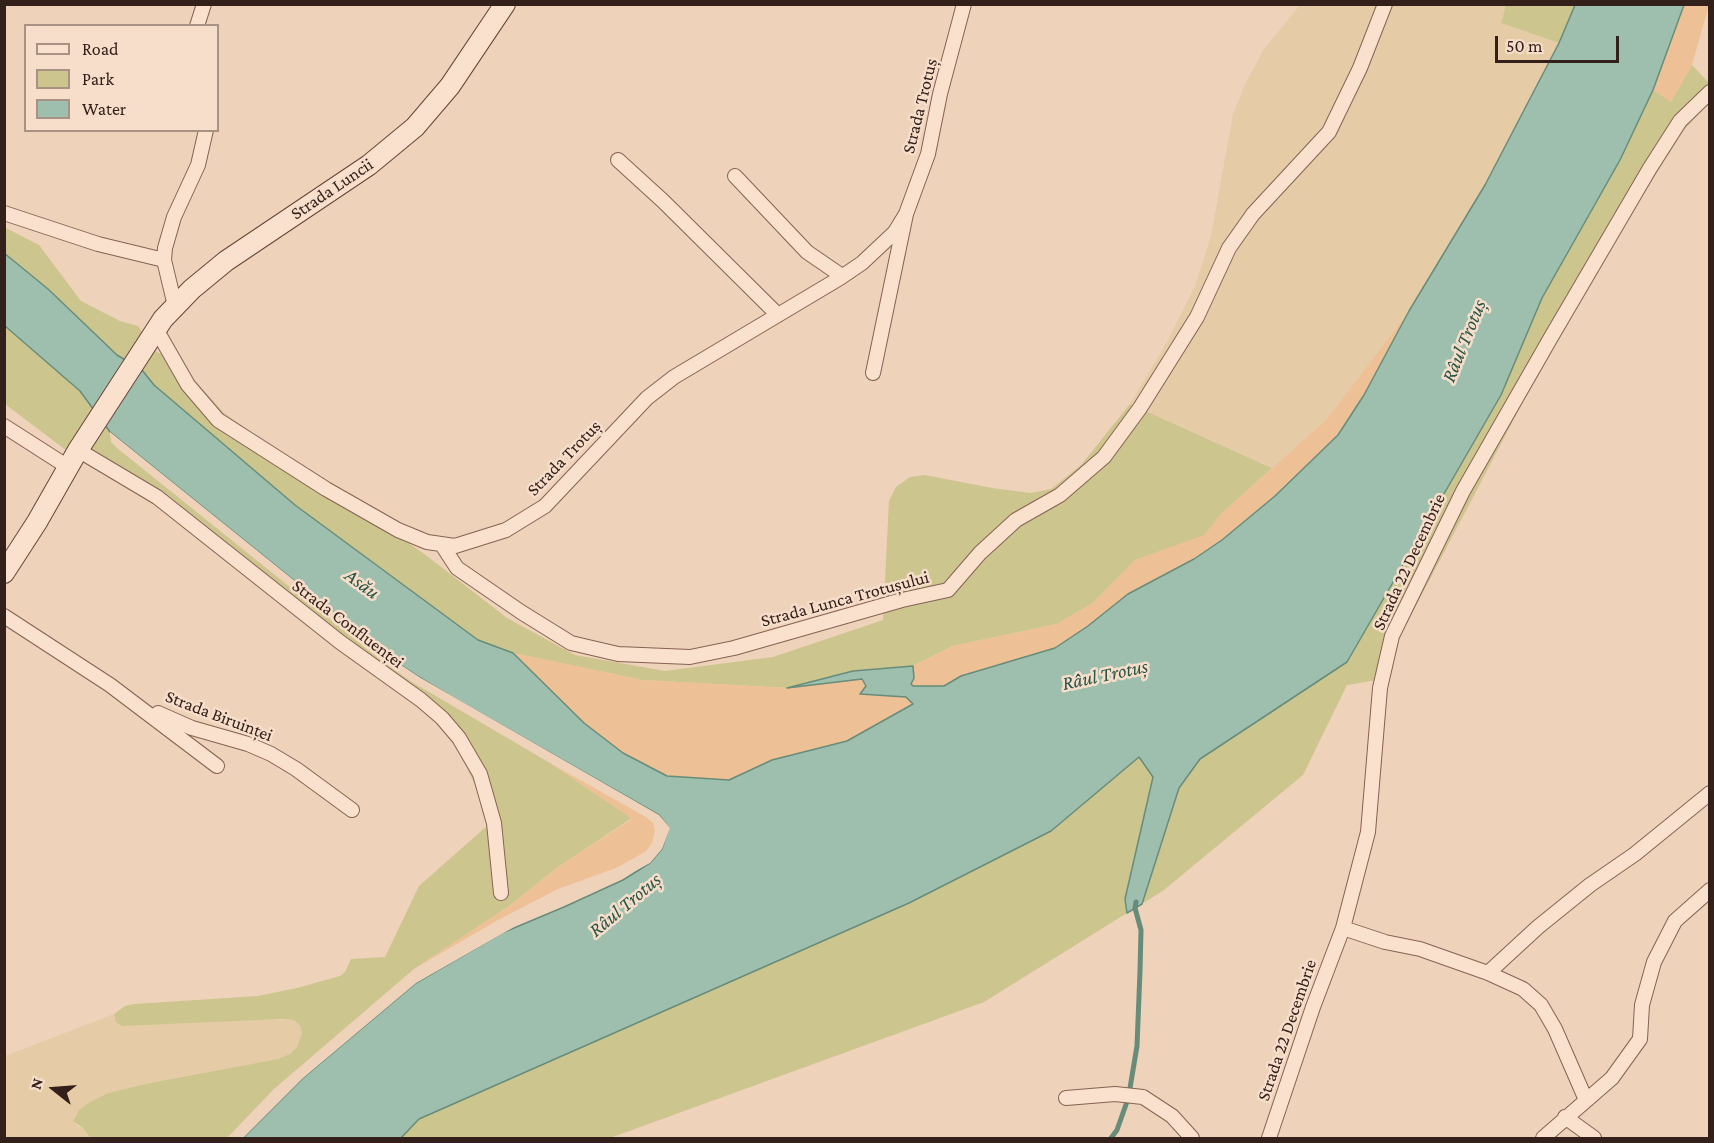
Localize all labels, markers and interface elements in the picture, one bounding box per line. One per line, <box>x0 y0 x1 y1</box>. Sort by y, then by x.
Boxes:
legend <box>24 24 219 132</box>
scale bar <box>1498 24 1622 62</box>
text: 50 m <box>1506 36 1543 56</box>
text: Road <box>82 39 119 59</box>
street label: Strada Trotuș <box>898 56 942 156</box>
text: Park <box>82 69 114 89</box>
text: Water <box>82 99 126 119</box>
street label: Strada Luncii <box>287 154 377 224</box>
water label: Râul Trotuș <box>1437 296 1491 386</box>
street label: Strada Trotuș <box>522 416 606 500</box>
street label: Strada 22 Decembrie <box>1368 490 1450 634</box>
water label: Asău <box>340 563 384 605</box>
street label: Strada Lunca Trotușului <box>759 566 931 632</box>
street label: Strada Confluenței <box>288 575 408 673</box>
water label: Râul Trotuș <box>1060 654 1150 696</box>
street label: Strada Biruinței <box>162 686 276 746</box>
water label: Râul Trotuș <box>584 868 666 942</box>
street label: Strada 22 Decembrie <box>1253 956 1321 1104</box>
north arrow <box>24 1059 84 1119</box>
text: N <box>27 1076 46 1091</box>

